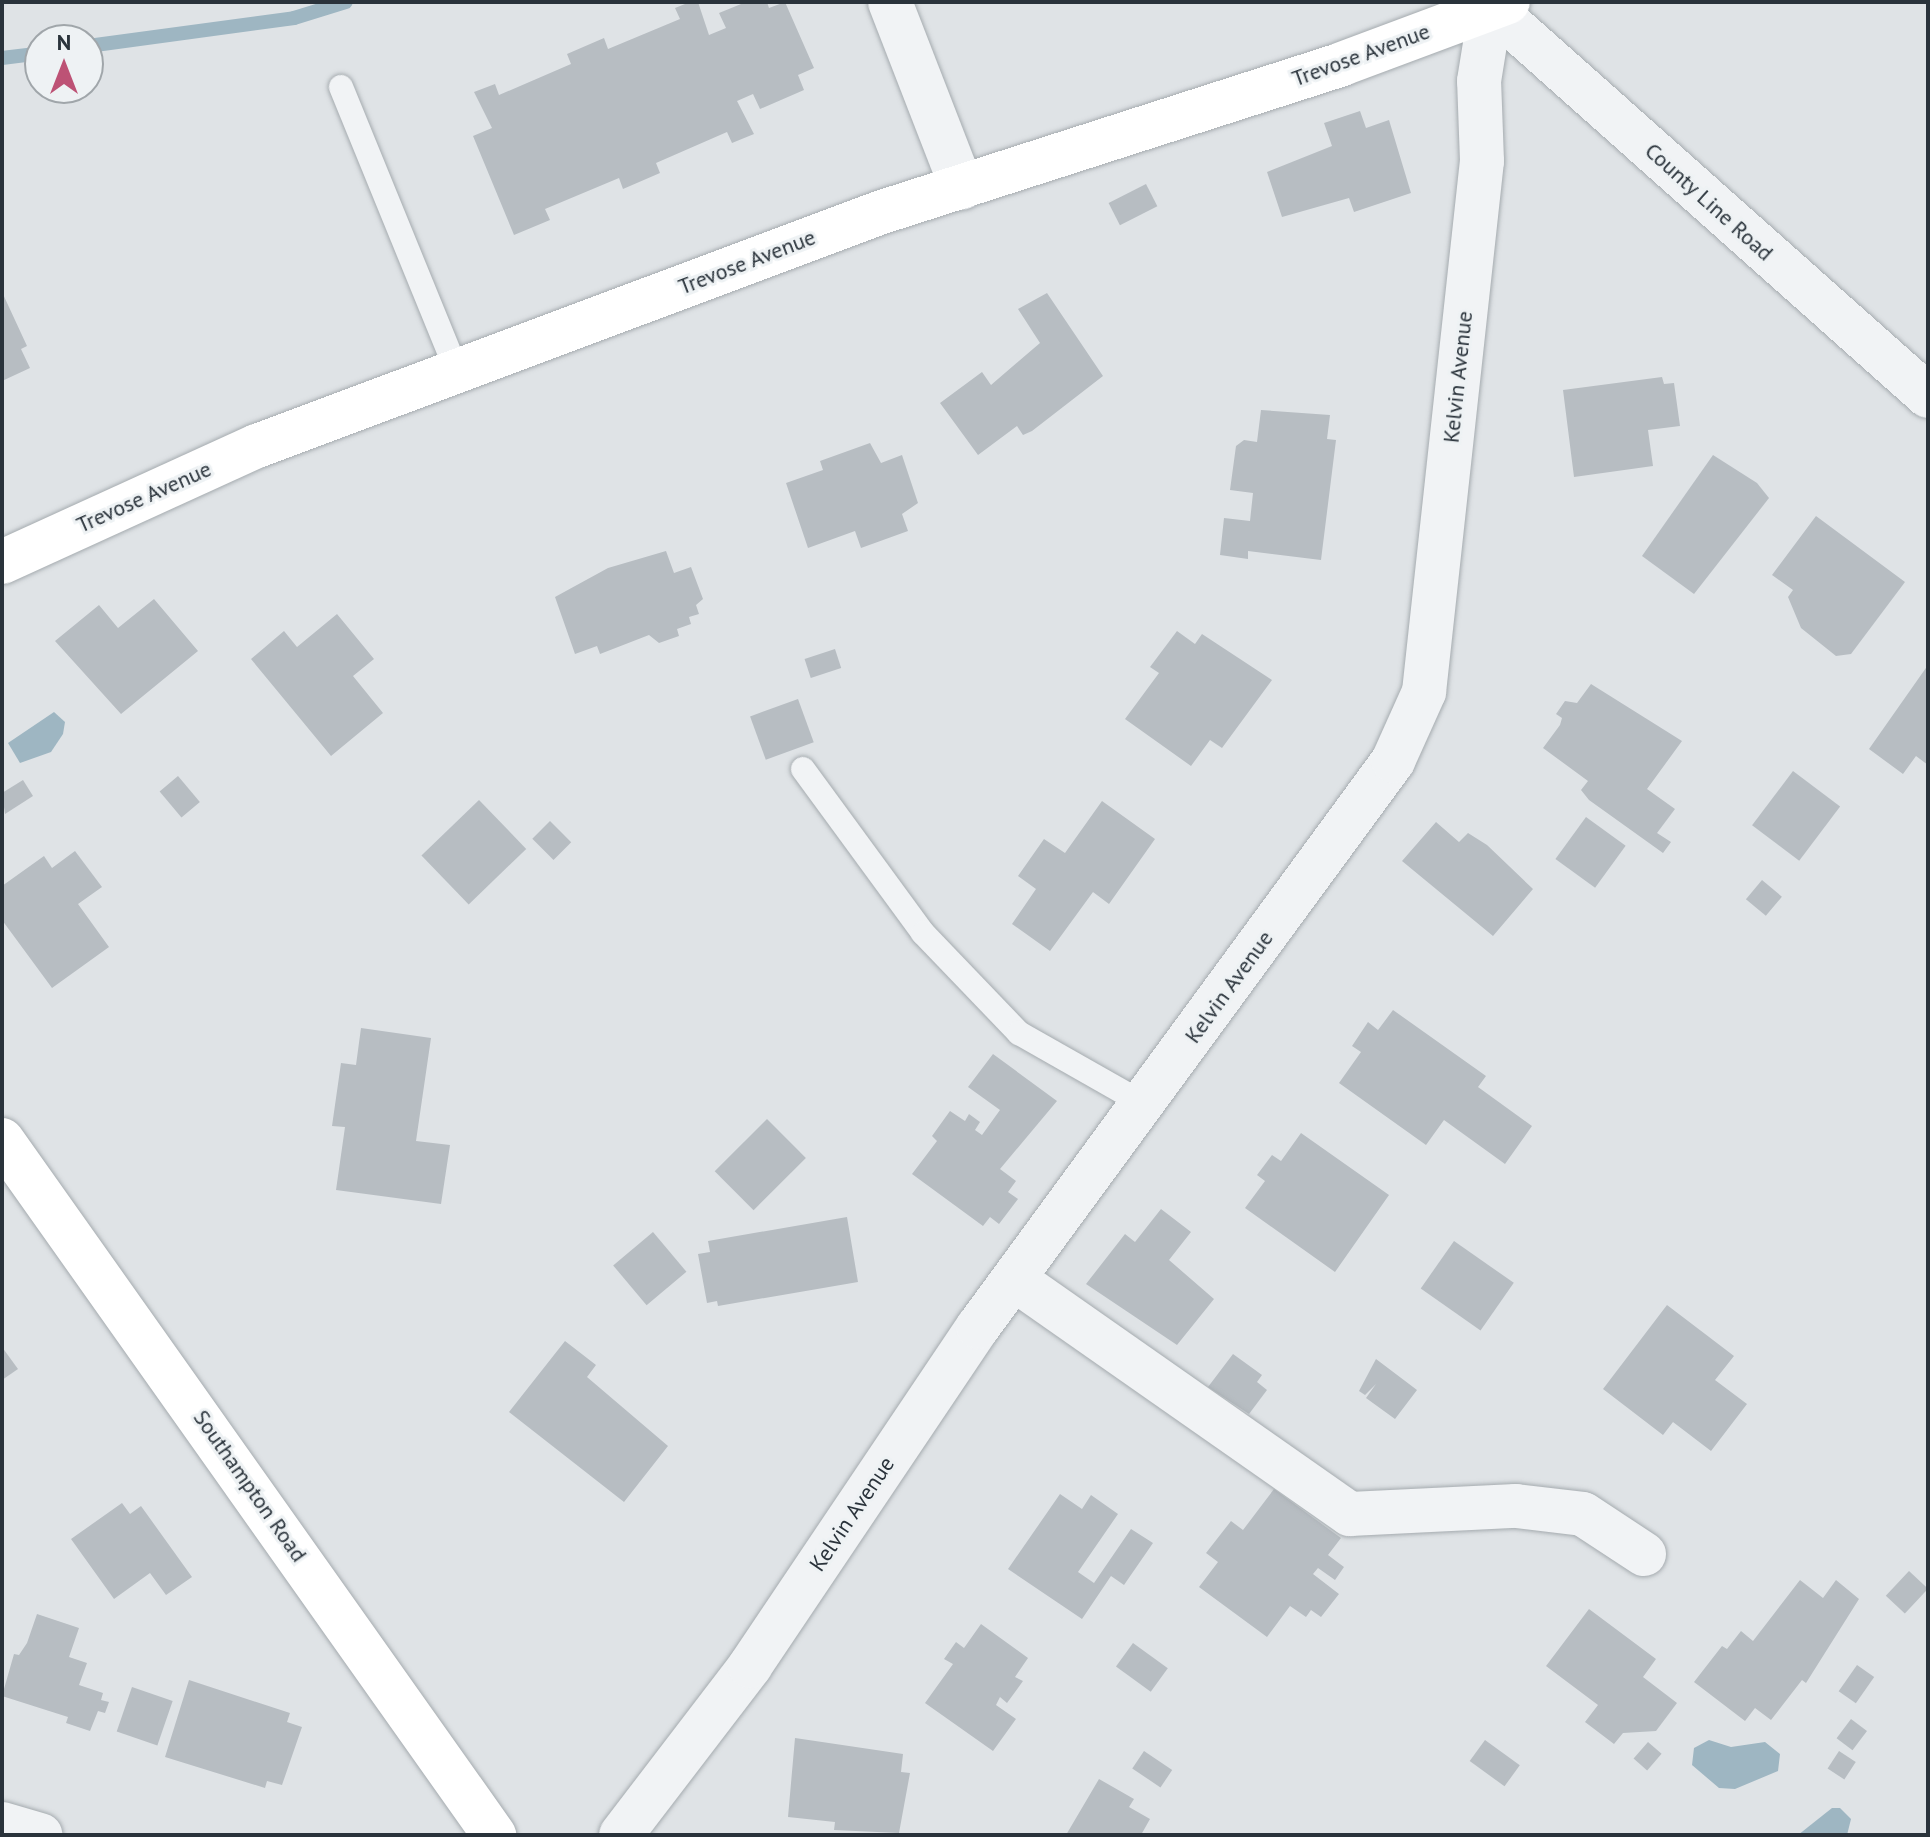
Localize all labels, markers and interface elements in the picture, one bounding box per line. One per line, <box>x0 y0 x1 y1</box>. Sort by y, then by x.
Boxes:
street label: Trevose Avenue <box>1288 18 1434 92</box>
north arrow <box>24 24 104 104</box>
text: N <box>57 28 71 56</box>
street label: County Line Road <box>1639 137 1779 267</box>
street label: Trevose Avenue <box>674 224 820 300</box>
street label: Kelvin Avenue <box>1438 309 1478 445</box>
street label: Trevose Avenue <box>72 455 216 539</box>
street label: Kelvin Avenue <box>1179 925 1279 1049</box>
street label: Southampton Road <box>188 1405 312 1567</box>
street label: Kelvin Avenue <box>804 1451 900 1577</box>

